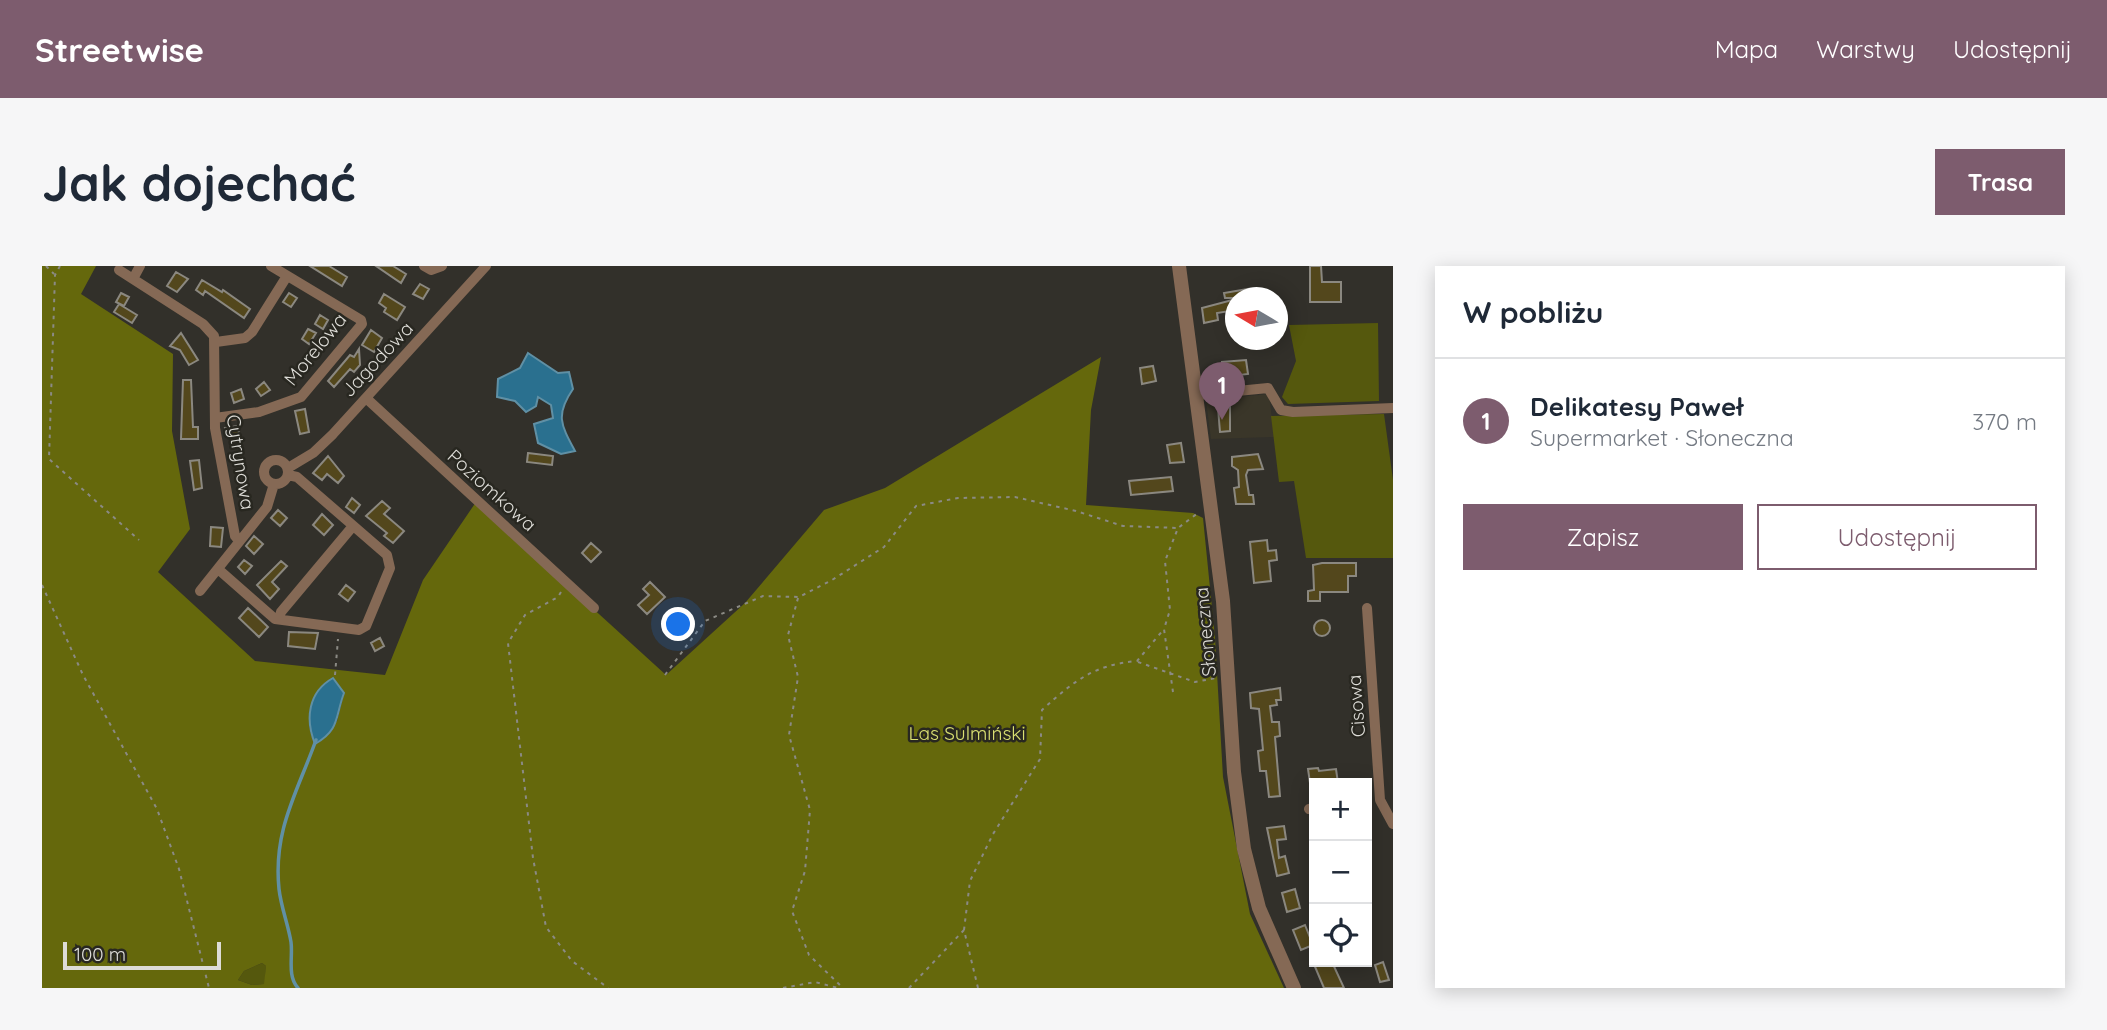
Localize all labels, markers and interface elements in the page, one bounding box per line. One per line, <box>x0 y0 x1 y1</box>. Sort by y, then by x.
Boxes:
text: Streetwise <box>35 29 204 70</box>
text: Mapa <box>1715 34 1778 64</box>
text: Warstwy <box>1816 34 1915 64</box>
text: Udostępnij <box>1953 34 2072 64</box>
button: Trasa <box>1935 149 2065 215</box>
text: Jak dojechać <box>42 152 356 213</box>
north arrow <box>1225 287 1288 350</box>
text: W pobliżu <box>1463 293 1603 331</box>
street label: Morelowa <box>279 308 351 390</box>
street label: Jagodowa <box>336 316 418 402</box>
pin: 1 <box>1199 362 1245 420</box>
text: Delikatesy Paweł <box>1530 390 1743 423</box>
text: 1 <box>1482 407 1490 436</box>
text: 370 m <box>1972 407 2037 436</box>
street label: Cytrynowa <box>222 413 260 511</box>
text: Supermarket · Słoneczna <box>1530 423 1794 452</box>
street label: Poziomkowa <box>443 444 541 536</box>
button: Zapisz <box>1463 504 1743 570</box>
button: Udostępnij <box>1757 504 2037 570</box>
street label: Słoneczna <box>1189 586 1221 678</box>
your location <box>661 607 695 641</box>
street label: Cisowa <box>1342 674 1370 738</box>
park label: Las Sulmiński <box>908 721 1026 745</box>
map controls <box>1309 778 1372 967</box>
button: + <box>1309 778 1372 841</box>
button: − <box>1309 841 1372 904</box>
button: locate <box>1309 904 1372 967</box>
scale bar <box>63 939 220 971</box>
text: 100 m <box>74 942 126 966</box>

